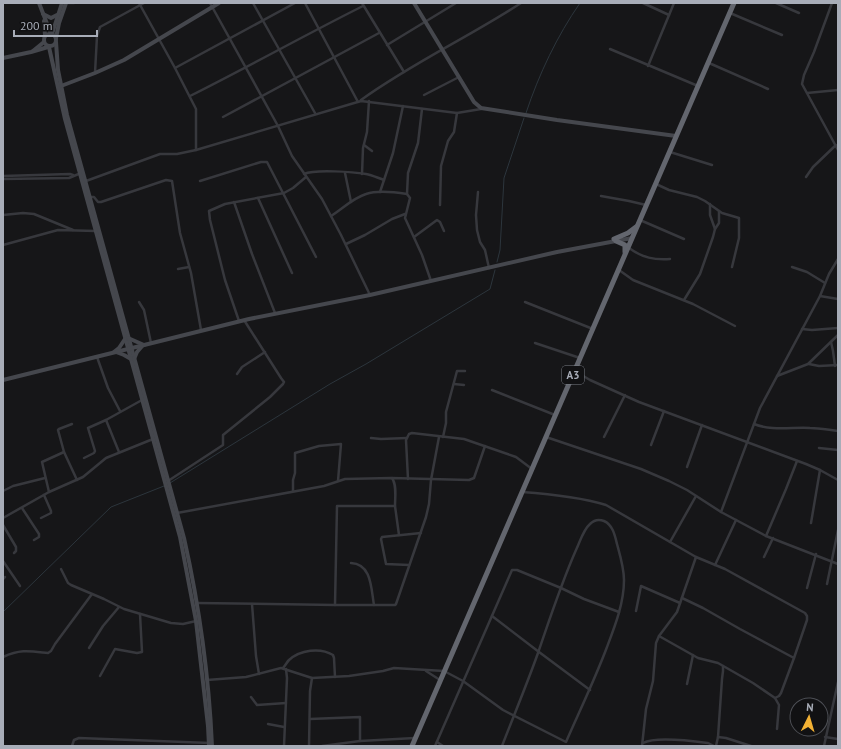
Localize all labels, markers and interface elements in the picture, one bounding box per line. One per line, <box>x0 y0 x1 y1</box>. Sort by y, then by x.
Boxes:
scale bar <box>14 12 97 38</box>
text: 200 m <box>20 18 53 33</box>
road number: A3 <box>562 366 584 384</box>
north arrow <box>789 697 829 737</box>
text: N <box>806 700 814 714</box>

